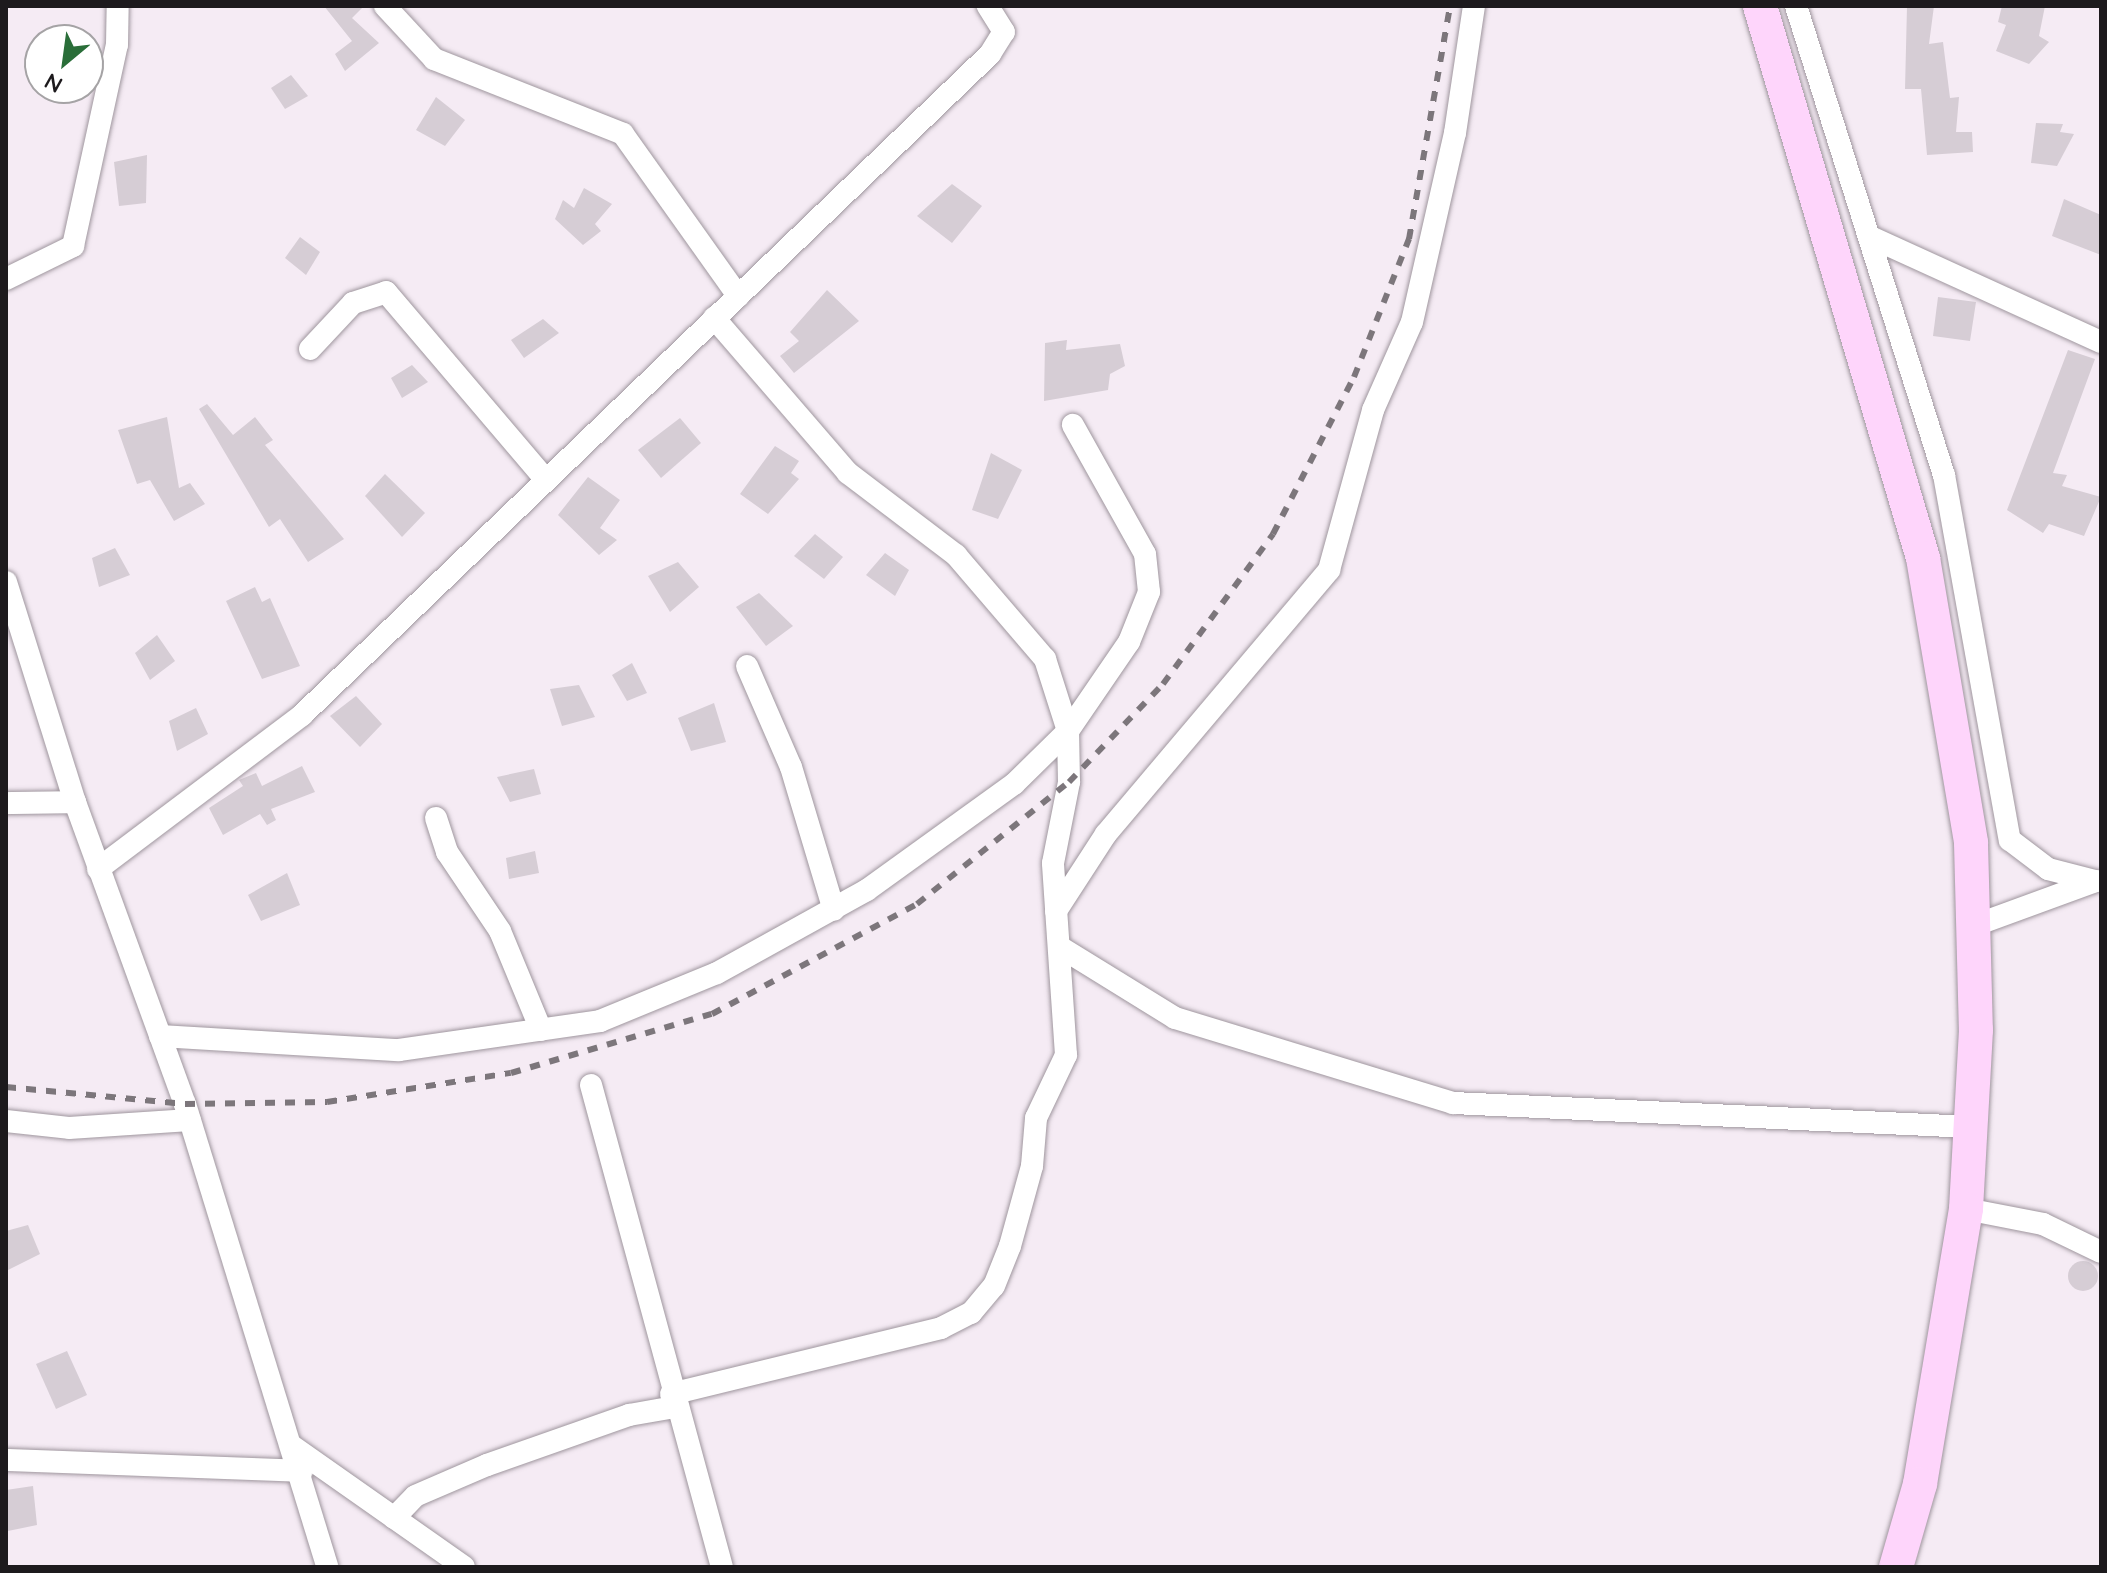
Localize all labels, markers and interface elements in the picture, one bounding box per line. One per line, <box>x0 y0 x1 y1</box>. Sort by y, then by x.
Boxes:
north arrow <box>24 24 104 104</box>
text: N <box>39 67 67 99</box>

